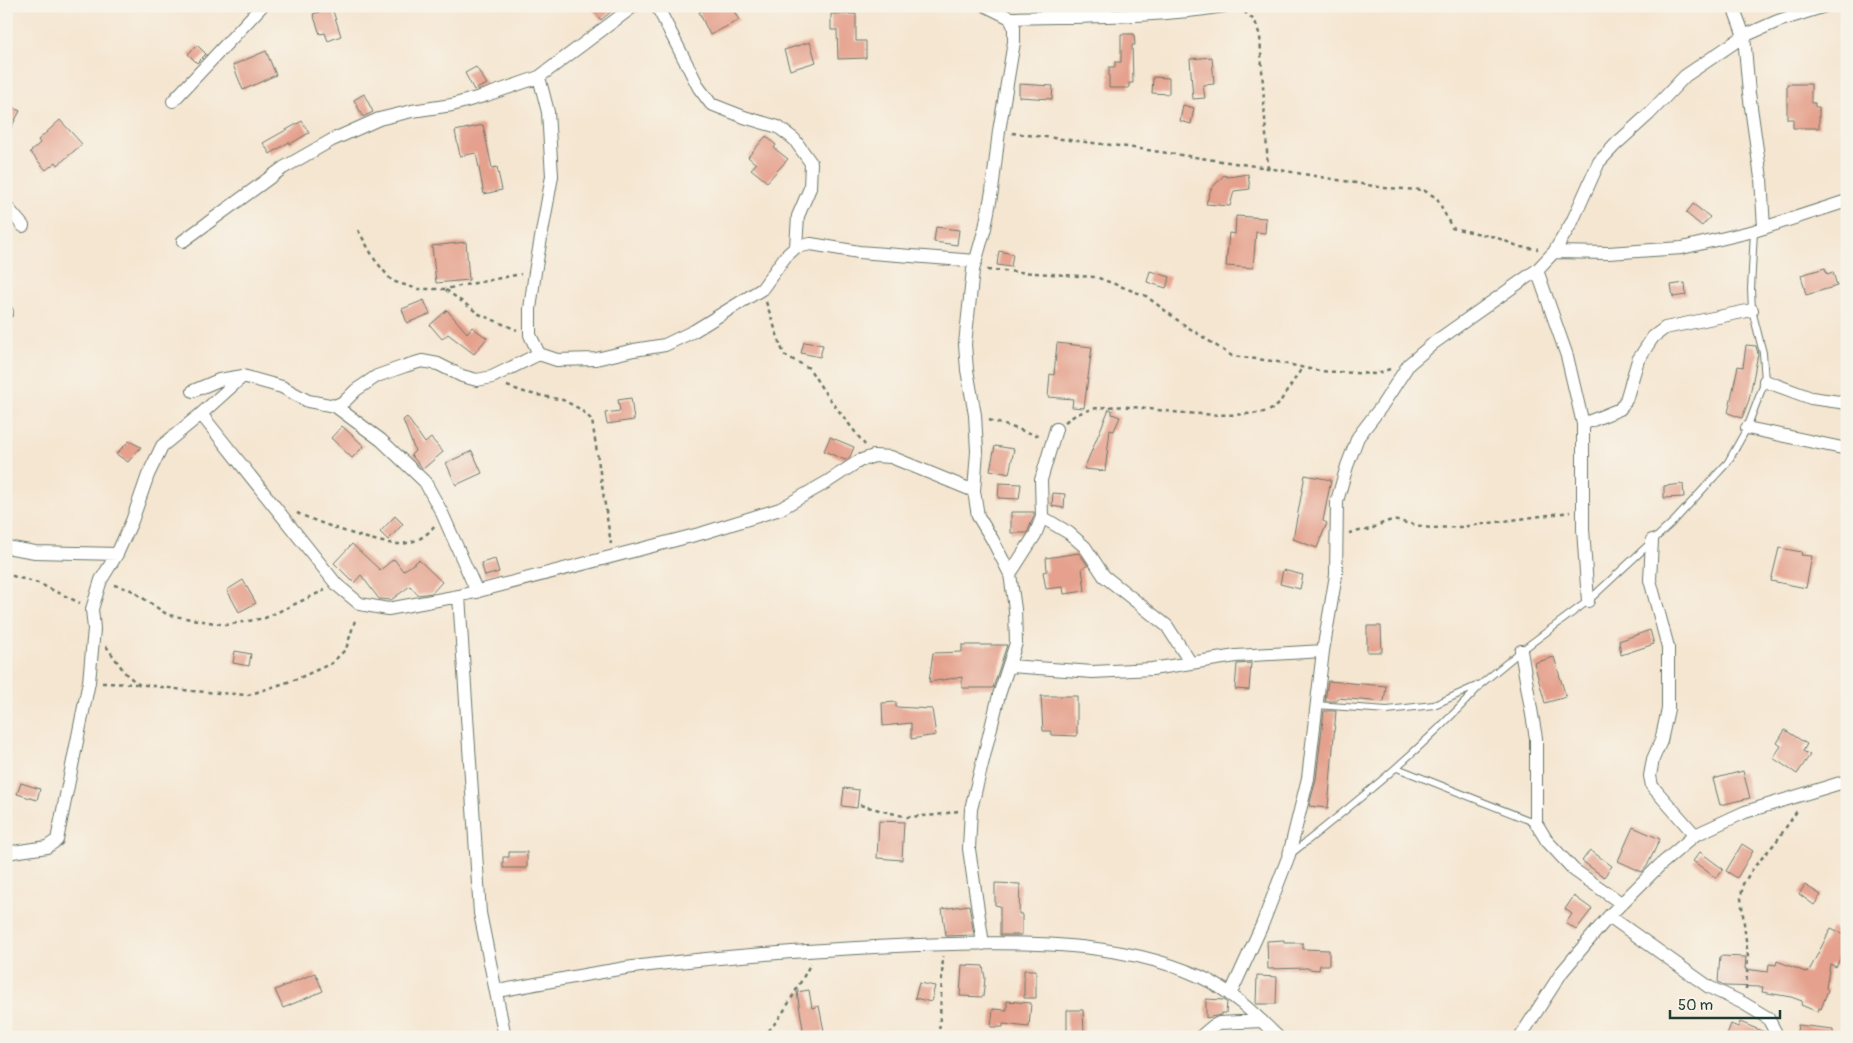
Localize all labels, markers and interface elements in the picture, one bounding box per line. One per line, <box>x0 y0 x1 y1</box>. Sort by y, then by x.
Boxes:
scale bar <box>1670 988 1780 1020</box>
text: 50 m <box>1678 996 1713 1015</box>

